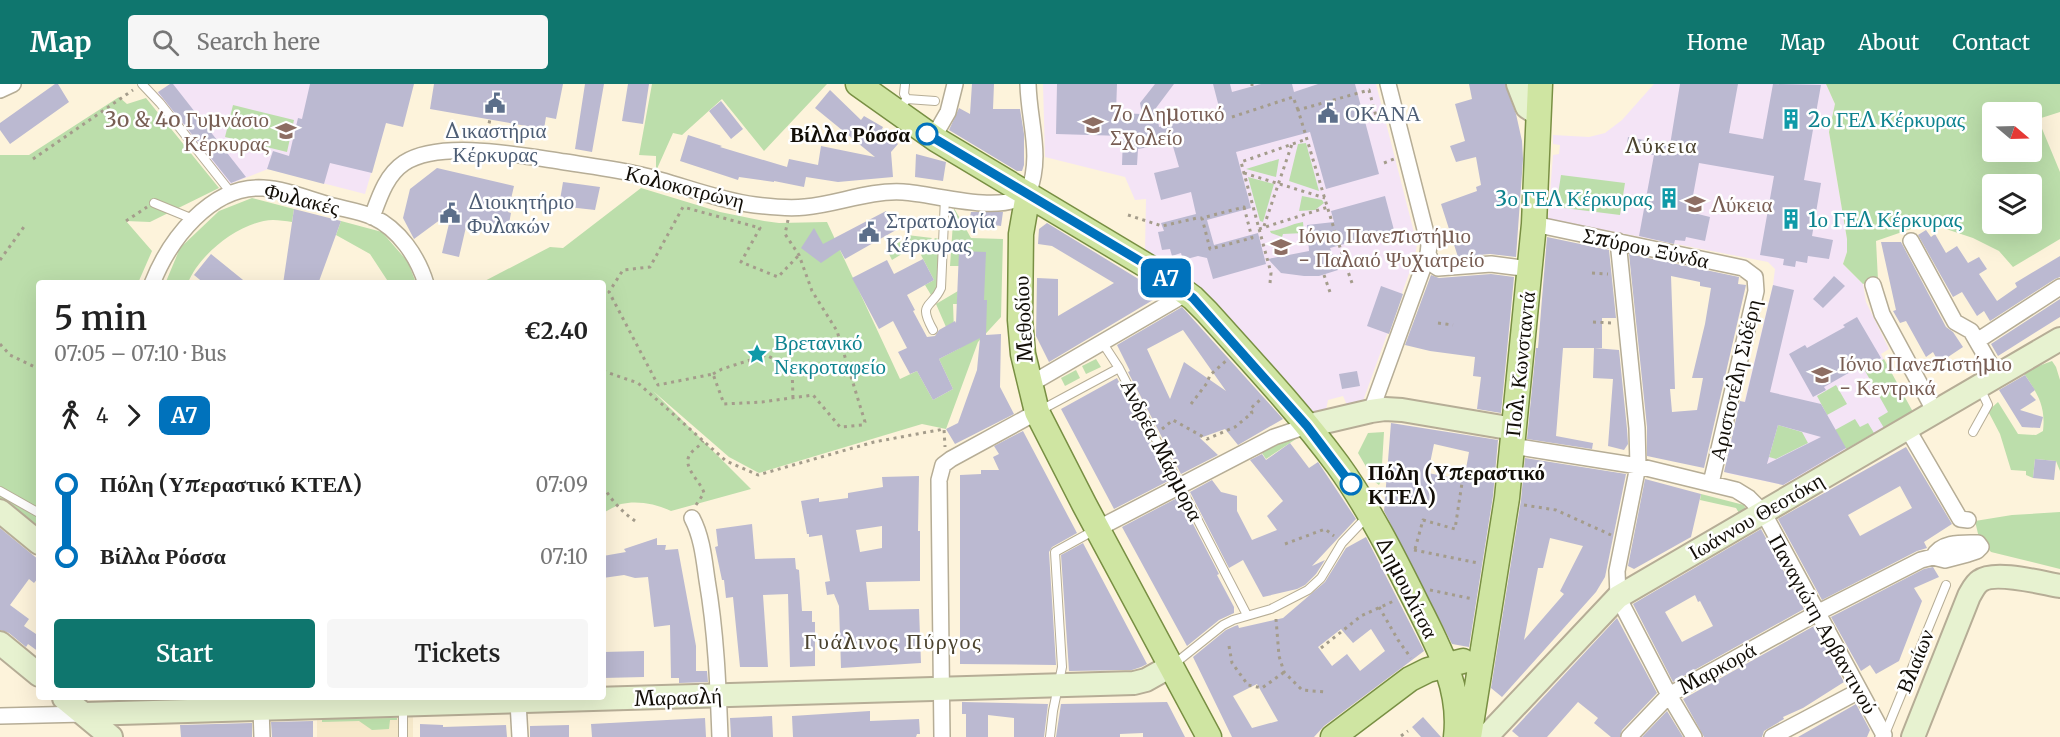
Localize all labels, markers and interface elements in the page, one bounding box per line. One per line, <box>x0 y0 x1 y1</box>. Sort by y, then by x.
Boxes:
search box <box>128 15 548 69</box>
text: Map <box>30 24 92 60</box>
icon: search <box>149 26 182 59</box>
text: Search here <box>197 28 320 56</box>
text: Home <box>1687 29 1747 56</box>
text: Map <box>1780 29 1825 56</box>
text: About <box>1858 29 1919 56</box>
text: Contact <box>1952 29 2030 56</box>
public building icon: Δικαστήρια Κέρκυρας <box>483 91 507 115</box>
place label: 7ο Δημοτικό Σχολείο <box>1110 100 1225 151</box>
place label: ΟΚΑΝΑ <box>1345 100 1422 127</box>
public building icon: ΟΚΑΝΑ <box>1316 101 1340 125</box>
north arrow <box>1982 102 2042 162</box>
map controls <box>1982 102 2042 234</box>
place label: 3o & 4o Γυμνάσιο Κέρκυρας <box>105 106 270 157</box>
place label: 2ο ΓΕΛ Κέρκυρας <box>1808 106 1966 133</box>
building icon: 2ο ΓΕΛ Κέρκυρας <box>1779 107 1803 131</box>
school or university icon: 7ο Δημοτικό Σχολείο <box>1081 113 1105 137</box>
place label: Δικαστήρια Κέρκυρας <box>444 117 546 168</box>
school or university icon: 3o & 4o Γυμνάσιο Κέρκυρας <box>274 119 298 143</box>
place label: Βίλλα Ρόσσα <box>790 121 910 148</box>
marker: Βίλλα Ρόσσα <box>916 123 938 145</box>
district label: Λύκεια <box>1625 131 1698 159</box>
street label: Κολοκοτρώνη <box>622 159 748 215</box>
button: layers <box>1982 174 2042 234</box>
street label: Φυλακές <box>262 177 343 222</box>
place label: 3ο ΓΕΛ Κέρκυρας <box>1495 185 1653 212</box>
building icon: 3ο ΓΕΛ Κέρκυρας <box>1657 186 1681 210</box>
place label: Διοικητήριο Φυλακών <box>467 188 574 239</box>
place label: Λύκεια <box>1711 191 1772 218</box>
school or university icon: Λύκεια <box>1683 192 1707 216</box>
public building icon: Διοικητήριο Φυλακών <box>438 201 462 225</box>
place label: 1ο ΓΕΛ Κέρκυρας <box>1808 206 1963 233</box>
place label: Στρατολογία Κέρκυρας <box>886 207 995 258</box>
building icon: 1ο ΓΕΛ Κέρκυρας <box>1779 207 1803 231</box>
public building icon: Στρατολογία Κέρκυρας <box>857 220 881 244</box>
street label: Σπύρου Ξύνδα <box>1581 221 1711 275</box>
place label: Ιόνιο Πανεπιστήμιο - Παλαιό Ψυχιατρείο <box>1298 222 1485 273</box>
school or university icon: Ιόνιο Πανεπιστήμιο - Παλαιό Ψυχιατρείο <box>1269 235 1293 259</box>
line badge: A7 <box>1139 258 1193 298</box>
text: A7 <box>1153 265 1179 292</box>
street label: Μεθοδίου <box>1007 275 1039 363</box>
street label: Πολ. Κωνσταντά <box>1499 290 1541 438</box>
street label: Αριστοτέλη Σιδέρη <box>1703 297 1767 463</box>
text: 5 min <box>54 298 147 339</box>
text: €2.40 <box>524 317 588 345</box>
place label: Βρετανικό Νεκροταφείο <box>774 329 886 380</box>
text: 07:05 – 07:10 · Bus <box>54 341 226 366</box>
place icon: Βρετανικό Νεκροταφείο <box>745 342 769 366</box>
place label: Ιόνιο Πανεπιστήμιο - Κεντρικά <box>1839 350 2012 401</box>
school or university icon: Ιόνιο Πανεπιστήμιο - Κεντρικά <box>1810 363 1834 387</box>
street label: Ανδρέα Μάρμορα <box>1115 375 1209 525</box>
icon: walk <box>54 399 87 432</box>
icon: forward <box>117 399 150 432</box>
text: A7 <box>171 402 198 429</box>
text: 4 <box>96 403 108 428</box>
place label: Πόλη (Υπεραστικό ΚΤΕΛ) <box>1368 459 1545 510</box>
street label: Ιωάννου Θεοτόκη <box>1684 466 1828 566</box>
text: Πόλη (Υπεραστικό ΚΤΕΛ) <box>100 470 362 498</box>
text: 07:09 <box>536 472 588 497</box>
marker: Πόλη (Υπεραστικό ΚΤΕΛ) <box>1340 473 1362 495</box>
street label: Παναγιώτη Αρβαντινού <box>1762 530 1884 718</box>
street label: Δημουλίτσα <box>1370 531 1444 643</box>
text: Βίλλα Ρόσσα <box>100 542 226 570</box>
text: 07:10 <box>540 544 588 569</box>
button: Start <box>54 619 315 688</box>
button: Tickets <box>327 619 588 688</box>
street label: Βλαίων <box>1890 625 1940 697</box>
district label: Γυάλινος Πύργος <box>804 627 982 655</box>
street label: Μαρκορά <box>1674 636 1760 700</box>
street label: Μαρασλή <box>634 682 722 712</box>

